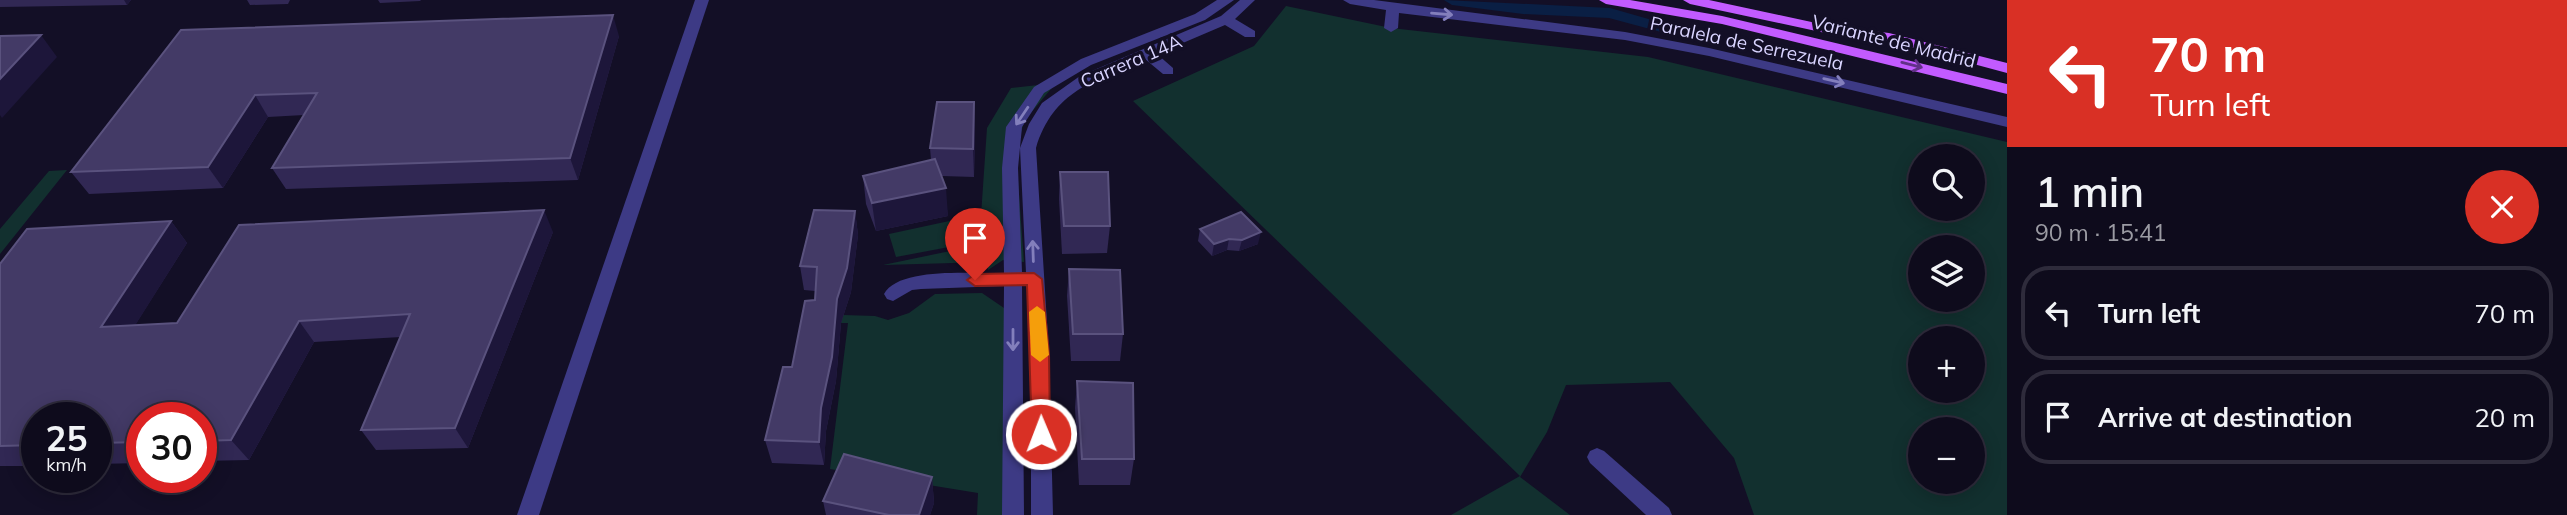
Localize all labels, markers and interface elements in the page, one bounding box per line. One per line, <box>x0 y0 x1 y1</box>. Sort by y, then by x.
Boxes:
one-way arrow <box>1430 8 1453 21</box>
street label: Variante de Madrid <box>1810 9 1978 73</box>
street label: Paralela de Serrezuela <box>1648 11 1846 75</box>
text: 70 m <box>2150 23 2266 84</box>
icon: left <box>2035 28 2126 119</box>
street label: Carrera 14A <box>1077 29 1185 93</box>
one-way arrow <box>1900 59 1923 72</box>
one-way arrow <box>1823 76 1845 89</box>
text: Turn left <box>2150 84 2270 124</box>
one-way arrow <box>1015 106 1029 125</box>
map controls <box>1908 144 1985 494</box>
button: search <box>1908 144 1985 221</box>
text: 1 min <box>2035 165 2144 218</box>
button: close <box>2465 170 2539 244</box>
pin <box>945 208 1005 280</box>
text: 90 m · 15:41 <box>2035 218 2167 247</box>
icon: arrive <box>956 219 994 257</box>
button: layers <box>1908 235 1985 312</box>
one-way arrow <box>1027 240 1040 263</box>
icon: left <box>2039 294 2077 332</box>
text: Turn left <box>2098 297 2200 330</box>
text: 70 m <box>2474 297 2535 330</box>
button: + <box>1908 326 1985 403</box>
one-way arrow <box>1006 329 1020 352</box>
position arrow <box>1004 397 1078 471</box>
icon: arrive <box>2039 398 2077 436</box>
text: Arrive at destination <box>2098 401 2353 434</box>
text: 20 m <box>2474 401 2535 434</box>
speed limit sign: 30 <box>126 402 217 493</box>
text: 25 <box>45 416 88 460</box>
button: − <box>1908 417 1985 494</box>
text: km/h <box>46 453 87 476</box>

